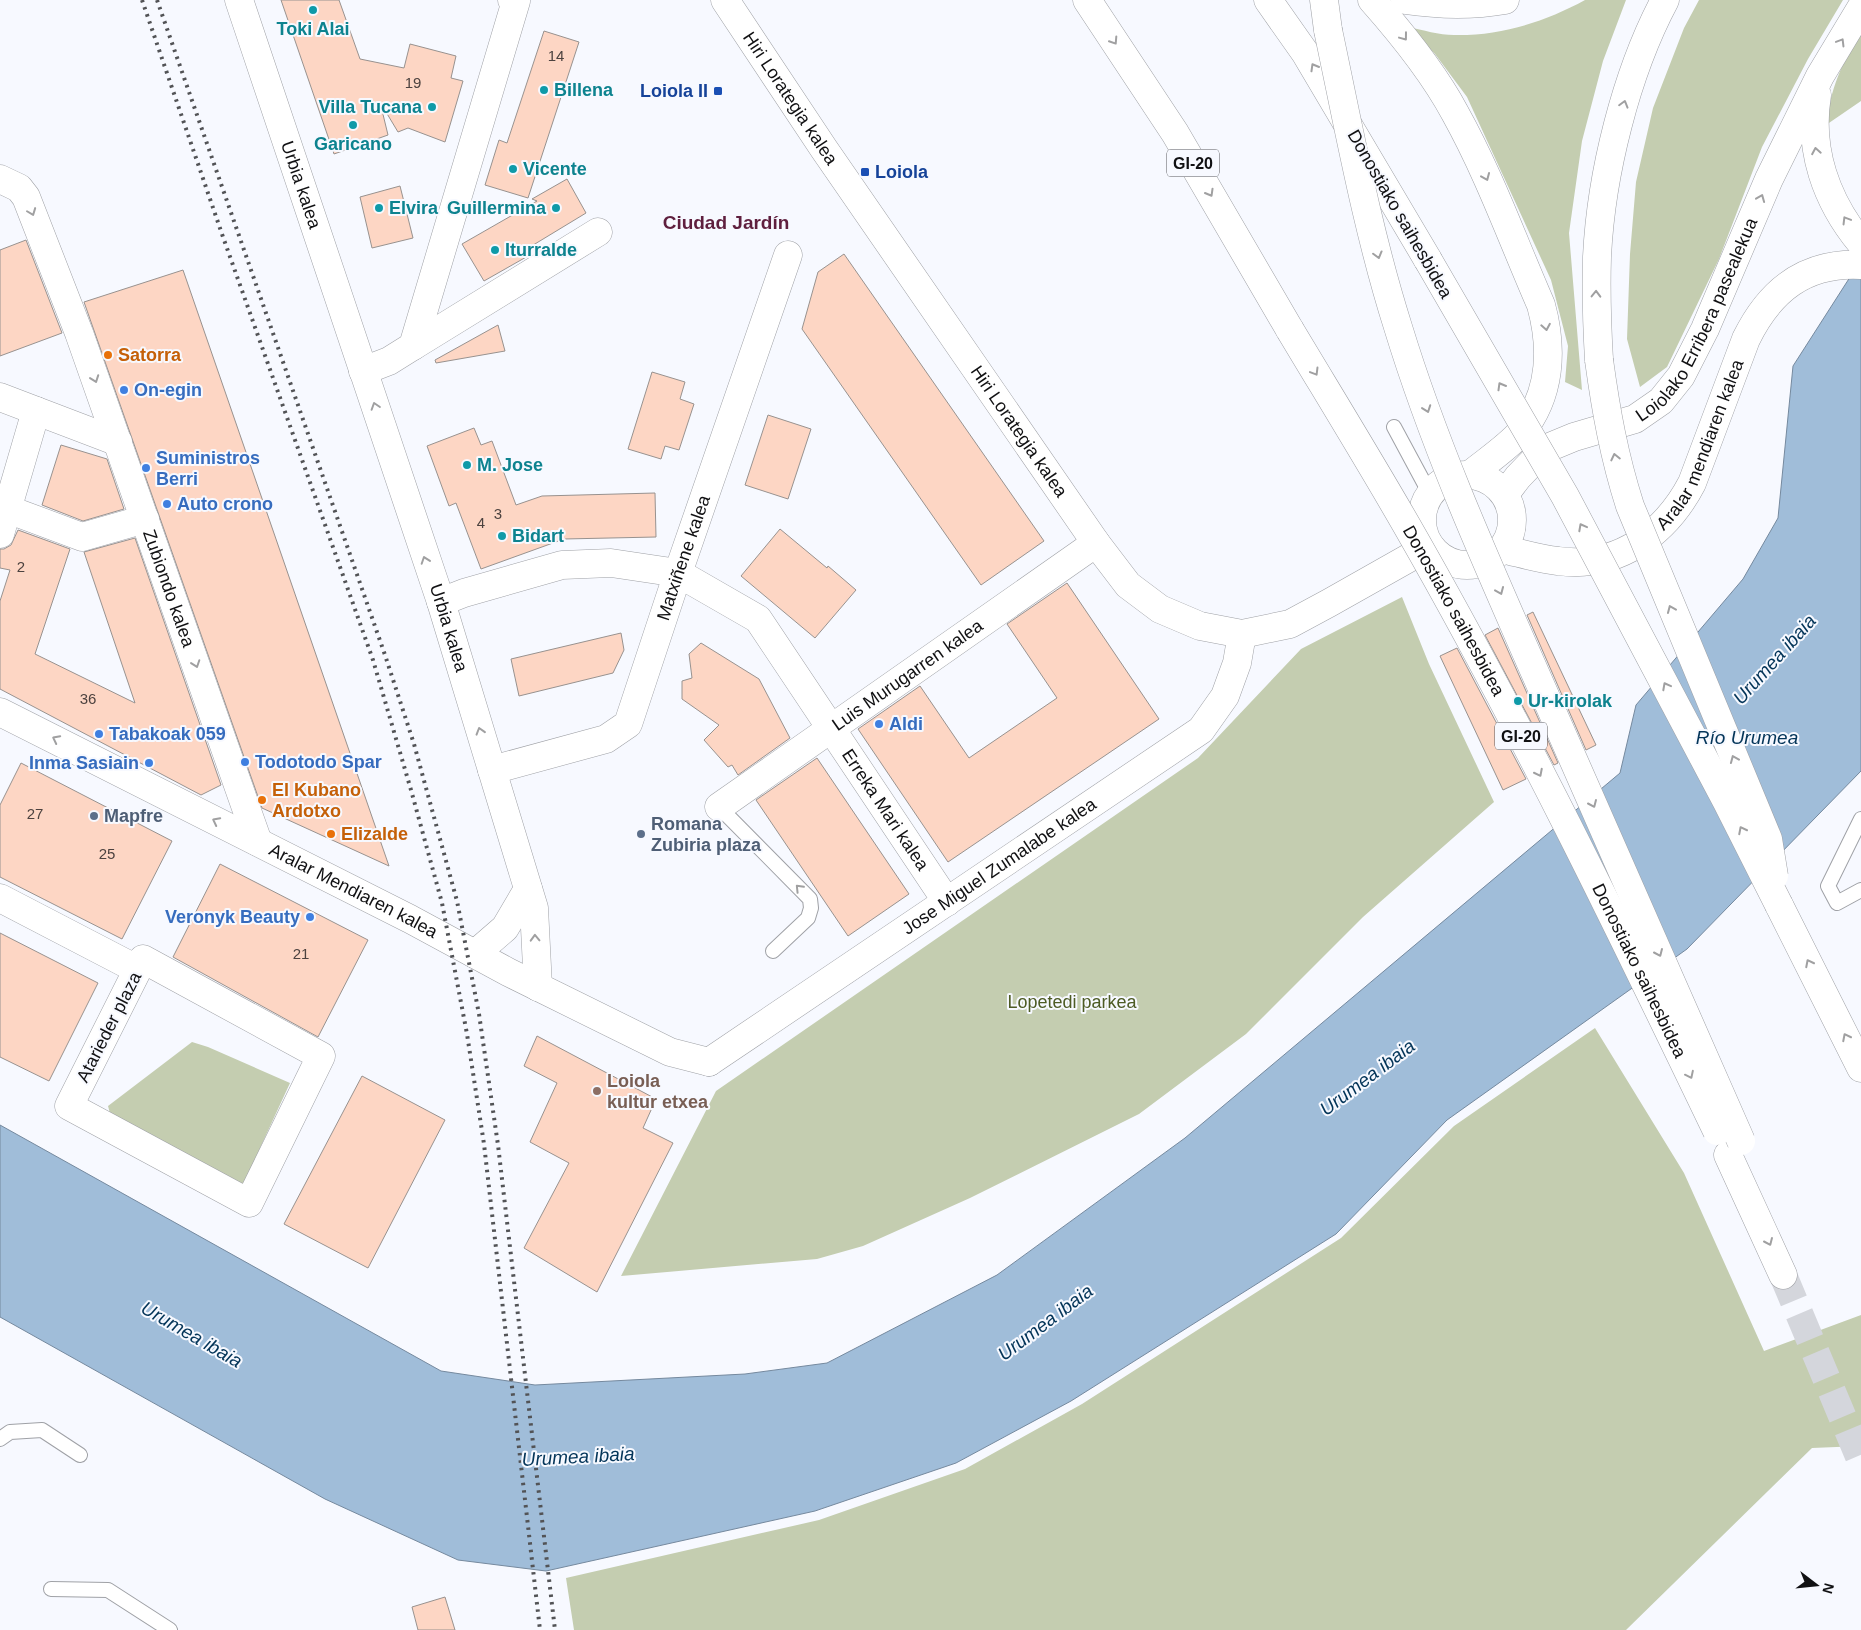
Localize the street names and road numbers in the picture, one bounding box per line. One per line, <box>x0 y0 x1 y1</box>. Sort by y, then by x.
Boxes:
street label: Hiri Lorategia kalea <box>739 28 842 169</box>
street label: Donostiako saihesbidea <box>1344 126 1457 303</box>
street label: Urbia kalea <box>277 139 325 232</box>
road number: GI-20 <box>1167 150 1219 177</box>
street label: Loiolako Erribera pasealekua <box>1632 214 1762 425</box>
street label: Aralar mendiaren kalea <box>1652 356 1748 534</box>
street label: Hiri Lorategia kalea <box>967 362 1072 502</box>
street label: Matxiñene kalea <box>653 492 714 623</box>
street label: Donostiako saihesbidea <box>1399 522 1509 700</box>
street label: Zubiondo kalea <box>139 527 199 651</box>
street label: Urbia kalea <box>426 581 472 675</box>
street label: Luis Murugarren kalea <box>828 615 987 735</box>
road number: GI-20 <box>1495 722 1547 749</box>
street label: Erreka Mari kalea <box>838 745 933 875</box>
street label: Jose Miguel Zumalabe kalea <box>899 793 1101 939</box>
street label: Aralar Mendiaren kalea <box>266 840 442 942</box>
street label: Donostiako saihesbidea <box>1588 880 1691 1062</box>
street label: Atarieder plaza <box>73 968 146 1085</box>

